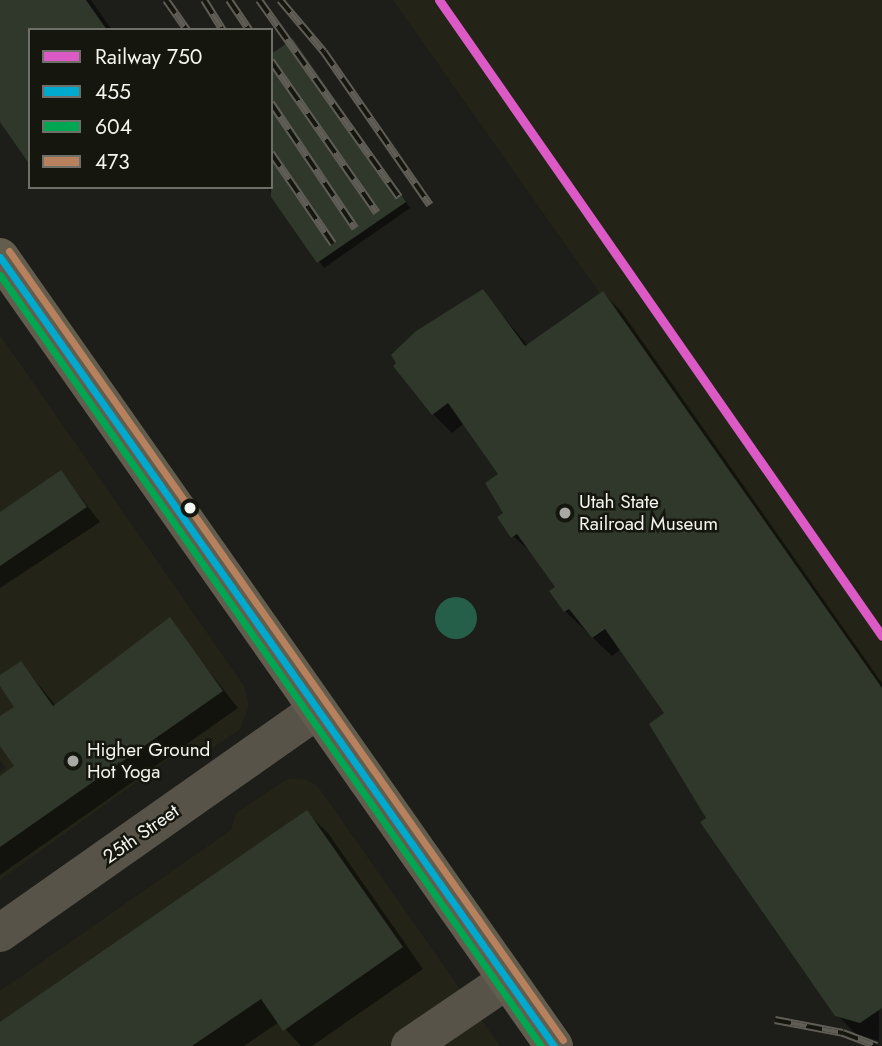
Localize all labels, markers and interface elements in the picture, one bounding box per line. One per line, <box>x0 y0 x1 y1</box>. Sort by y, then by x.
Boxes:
legend <box>28 28 273 189</box>
text: Railway 750 <box>95 42 202 72</box>
text: 455 <box>95 77 131 107</box>
text: 604 <box>95 112 132 142</box>
text: 473 <box>95 147 130 177</box>
place label: Utah State Railroad Museum <box>579 491 718 535</box>
unlabelled marker <box>183 501 197 515</box>
marker: Utah State Railroad Museum <box>557 505 573 521</box>
place label: Higher Ground Hot Yoga <box>87 739 210 783</box>
marker: Higher Ground Hot Yoga <box>65 753 81 769</box>
street label: 25th Street <box>99 800 183 868</box>

